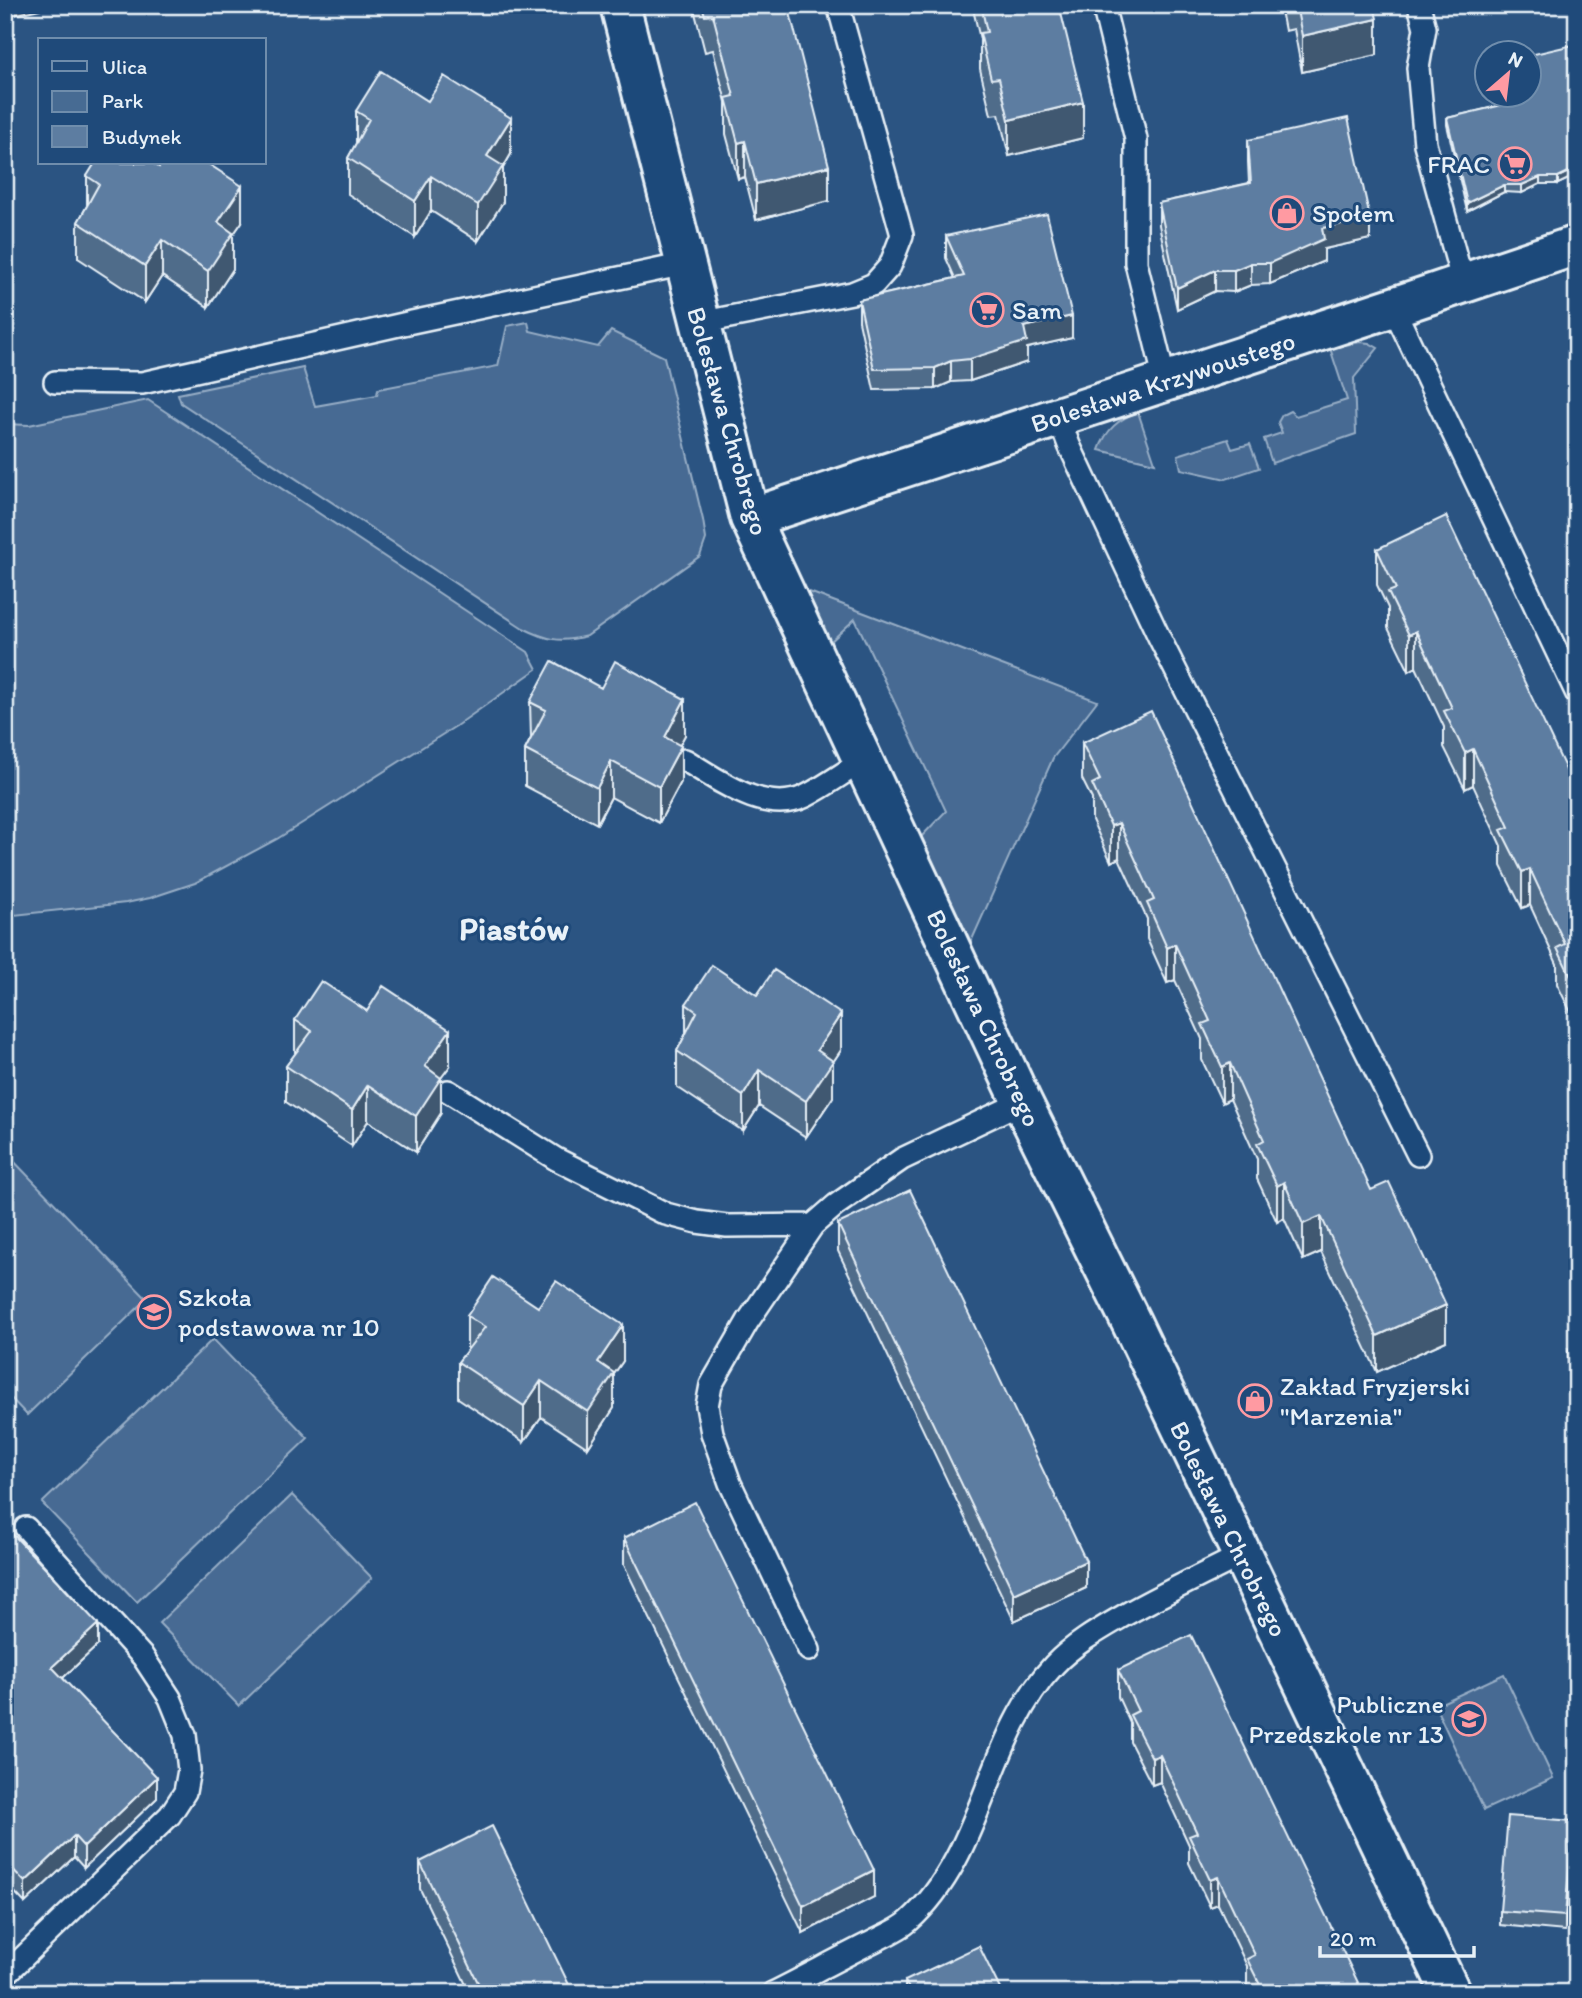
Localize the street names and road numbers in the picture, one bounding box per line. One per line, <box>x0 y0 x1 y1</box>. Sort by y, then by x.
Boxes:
street label: Bolesława Chrobrego <box>680 303 776 539</box>
street label: Bolesława Krzywoustego <box>1027 324 1299 440</box>
street label: Bolesława Chrobrego <box>920 904 1048 1132</box>
street label: Bolesława Chrobrego <box>1163 1416 1295 1642</box>

